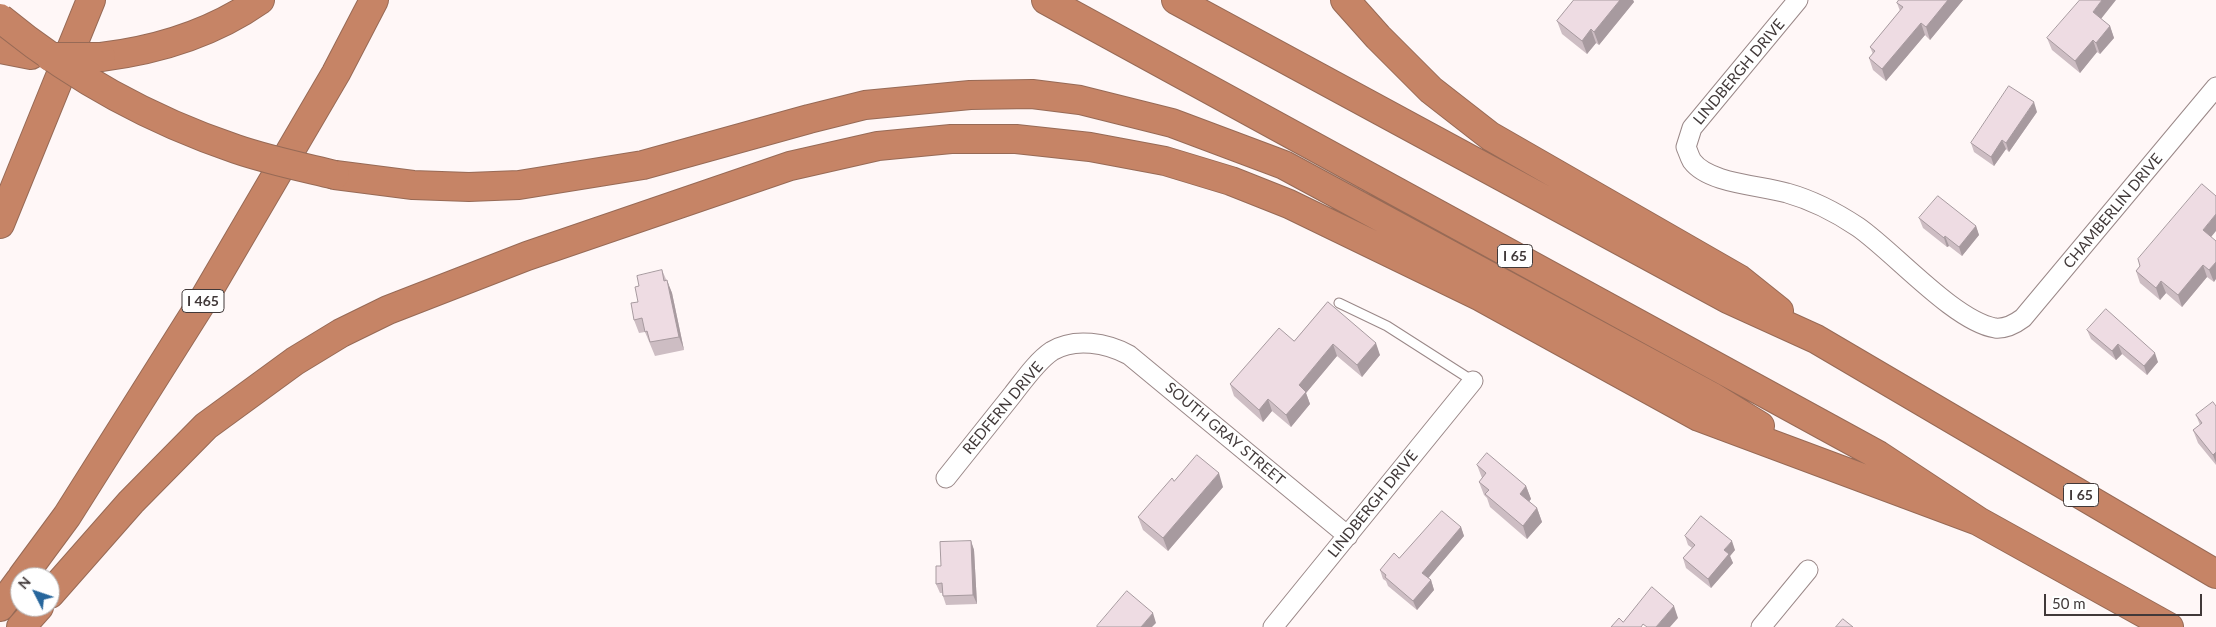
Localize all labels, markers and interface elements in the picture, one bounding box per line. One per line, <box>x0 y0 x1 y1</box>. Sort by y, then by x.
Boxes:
street label: LINDBERGH DRIVE <box>1690 15 1788 129</box>
street label: CHAMBERLIN DRIVE <box>2060 150 2166 272</box>
road number: I 65 <box>1498 245 1532 268</box>
road number: I 465 <box>182 290 224 312</box>
street label: REDFERN DRIVE <box>959 358 1047 458</box>
street label: SOUTH GRAY STREET <box>1162 379 1288 489</box>
street label: LINDBERGH DRIVE <box>1324 447 1422 561</box>
road number: I 65 <box>2064 484 2098 506</box>
north arrow <box>10 567 60 617</box>
text: N <box>14 573 34 592</box>
scale bar <box>2046 584 2204 616</box>
text: 50 m <box>2052 594 2086 612</box>

